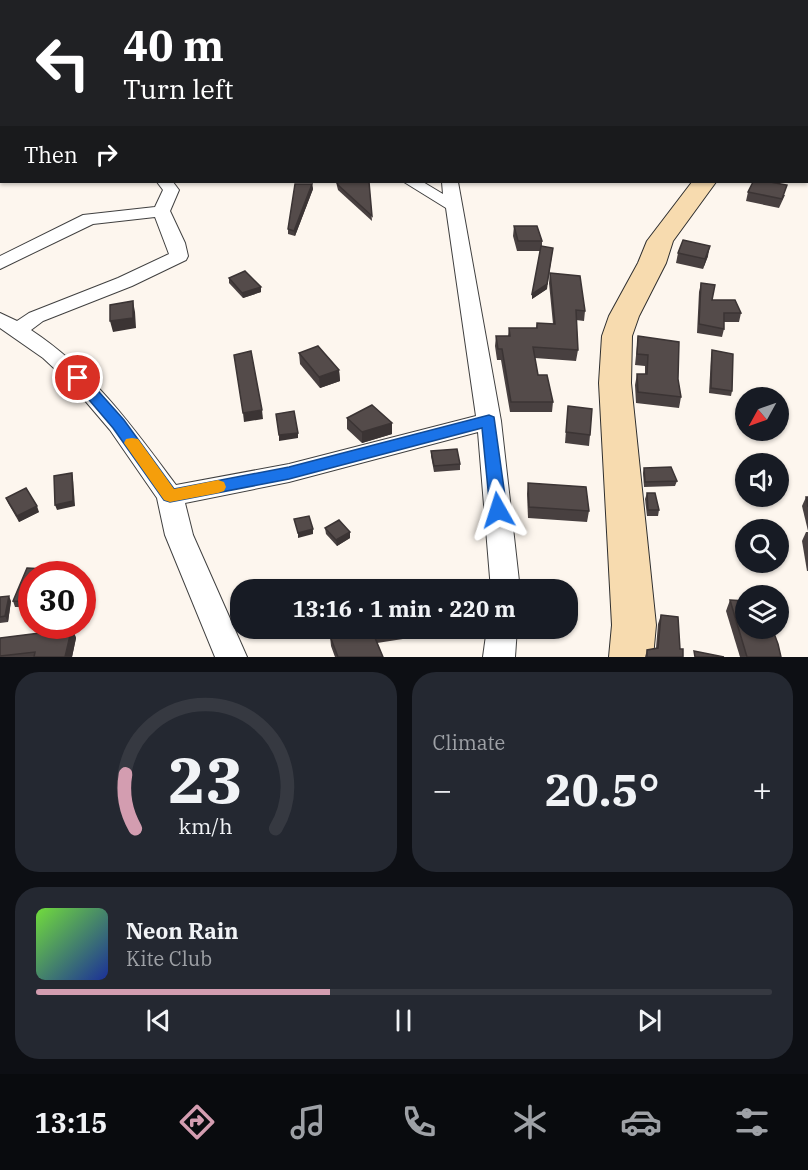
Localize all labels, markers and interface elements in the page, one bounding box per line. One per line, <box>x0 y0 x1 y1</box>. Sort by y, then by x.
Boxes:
text: 40 m <box>123 18 224 73</box>
icon: left <box>24 24 102 102</box>
text: Turn left <box>123 71 234 106</box>
icon: right <box>90 138 123 171</box>
text: Then <box>24 140 78 169</box>
pin <box>52 352 103 403</box>
icon: arrive <box>61 361 94 394</box>
north arrow <box>735 387 789 441</box>
map controls <box>735 387 789 639</box>
button: sound <box>735 453 789 507</box>
position arrow <box>466 478 530 542</box>
button: search <box>735 519 789 573</box>
speed limit sign: 30 <box>18 561 96 639</box>
button: layers <box>735 585 789 639</box>
text: 13:16 · 1 min · 220 m <box>292 594 516 623</box>
text: Climate <box>433 729 505 756</box>
text: 23 <box>168 739 243 820</box>
text: 20.5° <box>545 760 660 818</box>
text: − <box>433 768 452 811</box>
text: + <box>752 768 772 811</box>
text: km/h <box>179 812 233 840</box>
text: Neon Rain <box>126 916 239 945</box>
text: Kite Club <box>126 945 212 972</box>
icon: previous <box>142 1004 175 1037</box>
icon: pause <box>387 1004 420 1037</box>
icon: next <box>633 1004 666 1037</box>
icon: directions <box>176 1101 218 1143</box>
icon: music <box>287 1101 329 1143</box>
icon: phone <box>398 1101 440 1143</box>
icon: climate <box>509 1101 551 1143</box>
icon: car <box>620 1101 662 1143</box>
icon: filters <box>731 1101 773 1143</box>
text: 13:15 <box>35 1105 107 1140</box>

